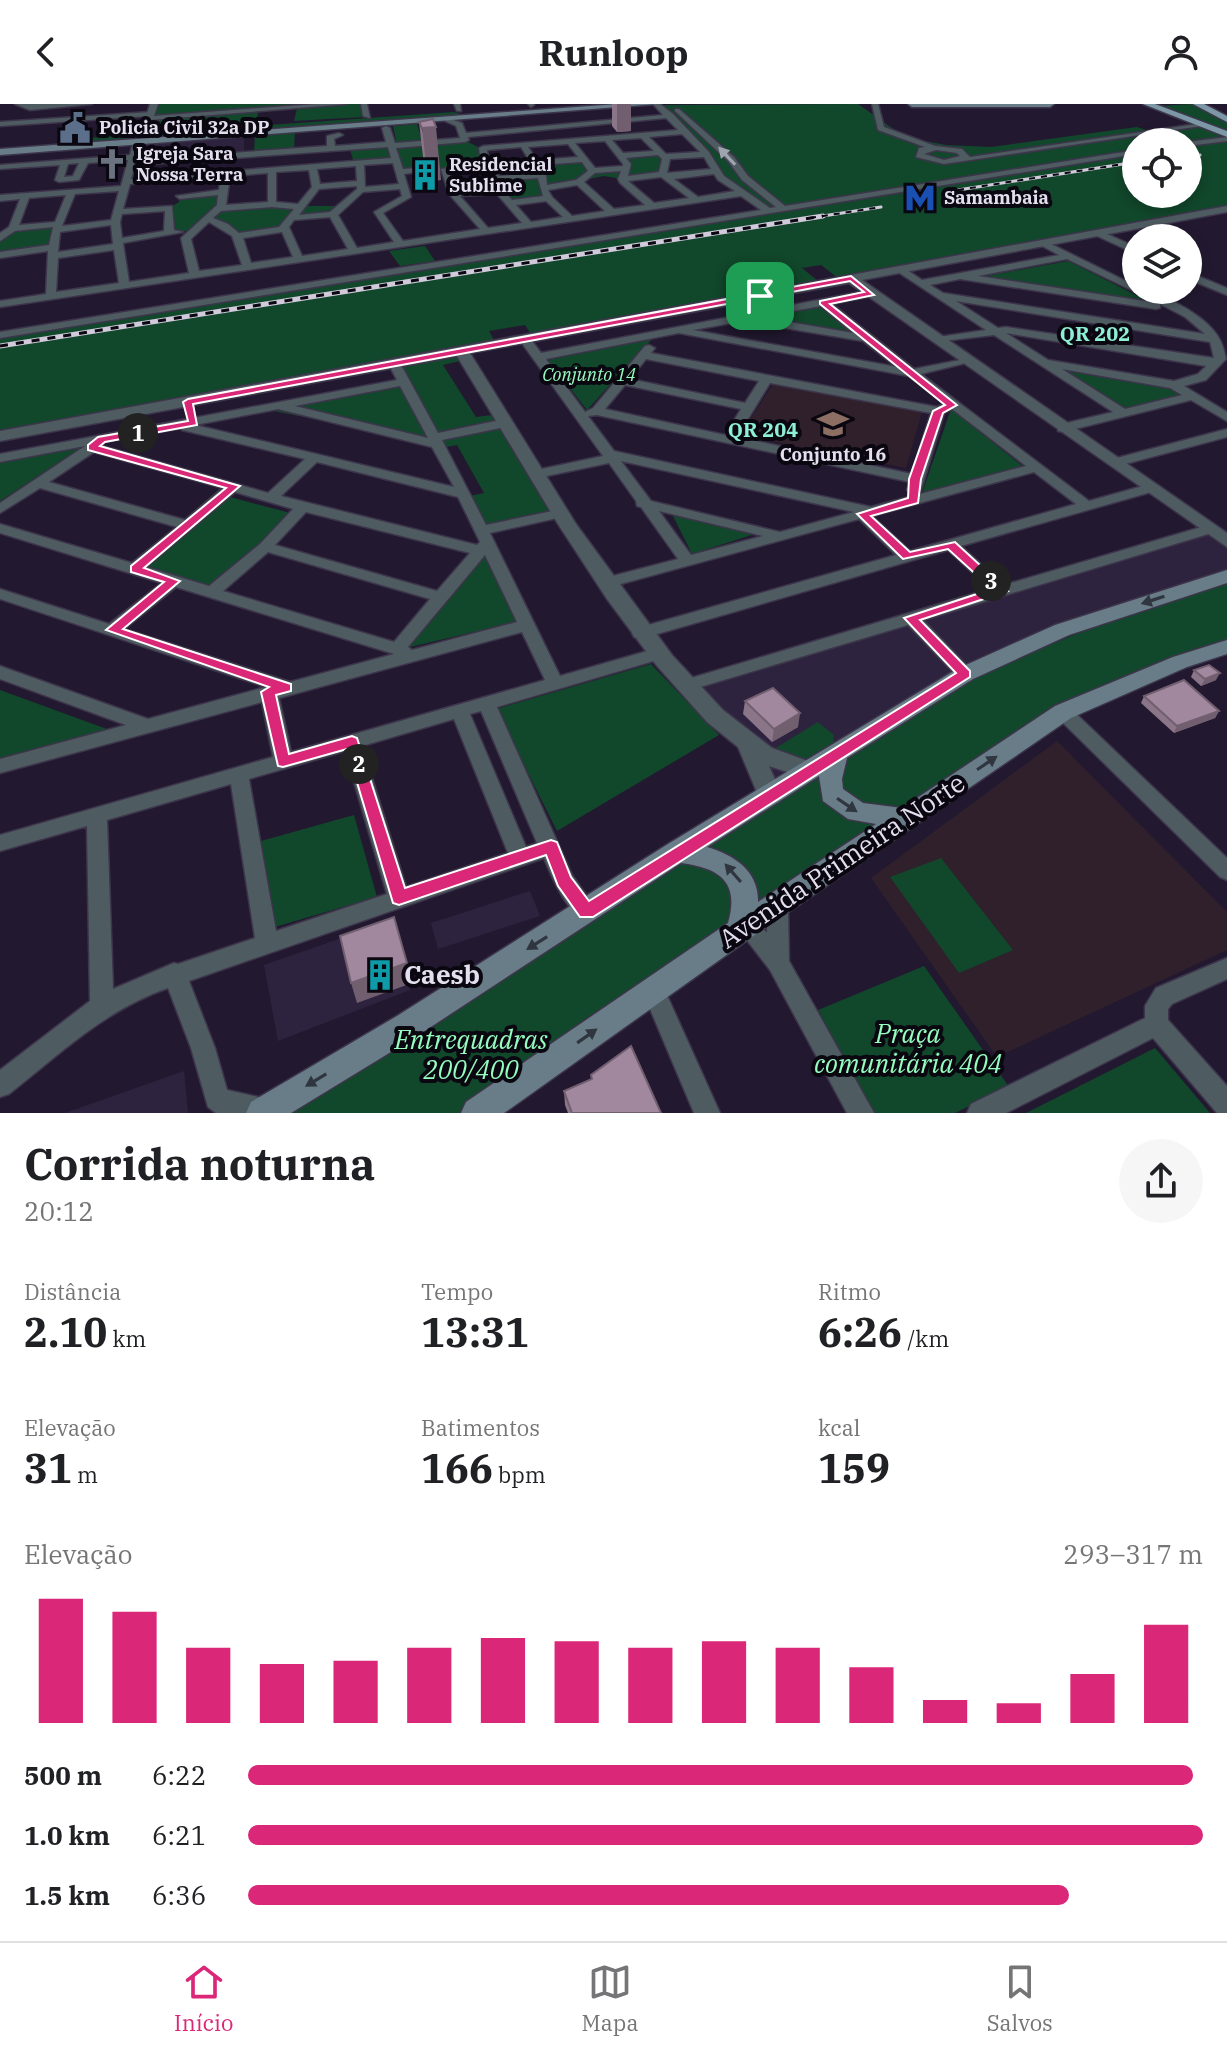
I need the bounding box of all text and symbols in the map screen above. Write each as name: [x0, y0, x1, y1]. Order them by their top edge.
text: Runloop: [538, 29, 689, 76]
icon: back: [24, 30, 68, 74]
icon: person: [1159, 30, 1203, 74]
public building icon: Policia Civil 32a DP: [58, 111, 92, 145]
place label: Policia Civil 32a DP: [99, 116, 269, 139]
map controls: [1122, 128, 1202, 304]
button: locate: [1122, 128, 1202, 208]
place label: Igreja Sara Nossa Terra: [136, 142, 243, 186]
church icon: Igreja Sara Nossa Terra: [95, 147, 129, 181]
one-way arrow: [719, 147, 737, 166]
place label: Residencial Sublime: [449, 153, 553, 197]
building icon: Residencial Sublime: [408, 158, 442, 192]
metro station icon: Samambaia: [903, 181, 937, 215]
place label: Samambaia: [944, 186, 1049, 209]
button: layers: [1122, 224, 1202, 304]
pin: [726, 262, 794, 330]
icon: arrive: [738, 274, 782, 318]
district label: QR 202: [1060, 320, 1130, 347]
park label: Conjunto 14: [542, 363, 636, 386]
school or university icon: Conjunto 16: [816, 407, 850, 441]
pin: 1: [118, 413, 158, 453]
district label: QR 204: [728, 416, 798, 443]
text: 1: [131, 418, 145, 447]
place label: Conjunto 16: [780, 443, 886, 466]
pin: 3: [971, 561, 1011, 601]
text: 3: [984, 566, 998, 595]
one-way arrow: [1141, 595, 1165, 607]
pin: 2: [339, 744, 379, 784]
text: 2: [352, 749, 366, 778]
one-way arrow: [976, 756, 997, 771]
street label: Avenida Primeira Norte: [712, 765, 971, 955]
one-way arrow: [837, 797, 858, 812]
one-way arrow: [725, 864, 742, 884]
one-way arrow: [526, 936, 548, 950]
place label: Caesb: [404, 957, 480, 991]
building icon: Caesb: [363, 958, 397, 992]
park label: Praça comunitária 404: [814, 1016, 1002, 1080]
park label: Entrequadras 200/400: [393, 1022, 548, 1086]
one-way arrow: [576, 1028, 598, 1044]
one-way arrow: [305, 1073, 327, 1087]
text: Corrida noturna: [24, 1135, 375, 1192]
button: share: [1119, 1139, 1203, 1223]
text: 20:12: [24, 1194, 94, 1228]
text: Distância: [24, 1277, 121, 1306]
text: Tempo: [421, 1277, 493, 1306]
text: Ritmo: [818, 1277, 881, 1306]
text: 2.10: [24, 1306, 107, 1358]
text: 13:31: [421, 1306, 529, 1358]
text: 6:26: [818, 1306, 902, 1358]
text: km: [107, 1324, 146, 1353]
text: /km: [902, 1324, 949, 1353]
text: Elevação: [24, 1413, 116, 1442]
text: Batimentos: [421, 1413, 540, 1442]
text: kcal: [818, 1413, 860, 1442]
text: 31: [24, 1442, 72, 1494]
text: 166: [421, 1442, 493, 1494]
text: 159: [818, 1442, 890, 1494]
text: m: [72, 1460, 98, 1489]
text: bpm: [493, 1460, 546, 1489]
text: Elevação: [24, 1537, 132, 1571]
text: 293–317 m: [1063, 1537, 1203, 1571]
text: 500 m: [24, 1758, 102, 1792]
text: 6:22: [152, 1758, 206, 1792]
text: 1.0 km: [24, 1818, 110, 1852]
text: 6:21: [152, 1818, 206, 1852]
text: 1.5 km: [24, 1878, 110, 1912]
text: 6:36: [152, 1878, 206, 1912]
tab: Início: [174, 1960, 233, 2037]
tab: Mapa: [582, 1960, 638, 2037]
tab: Salvos: [987, 1960, 1053, 2037]

